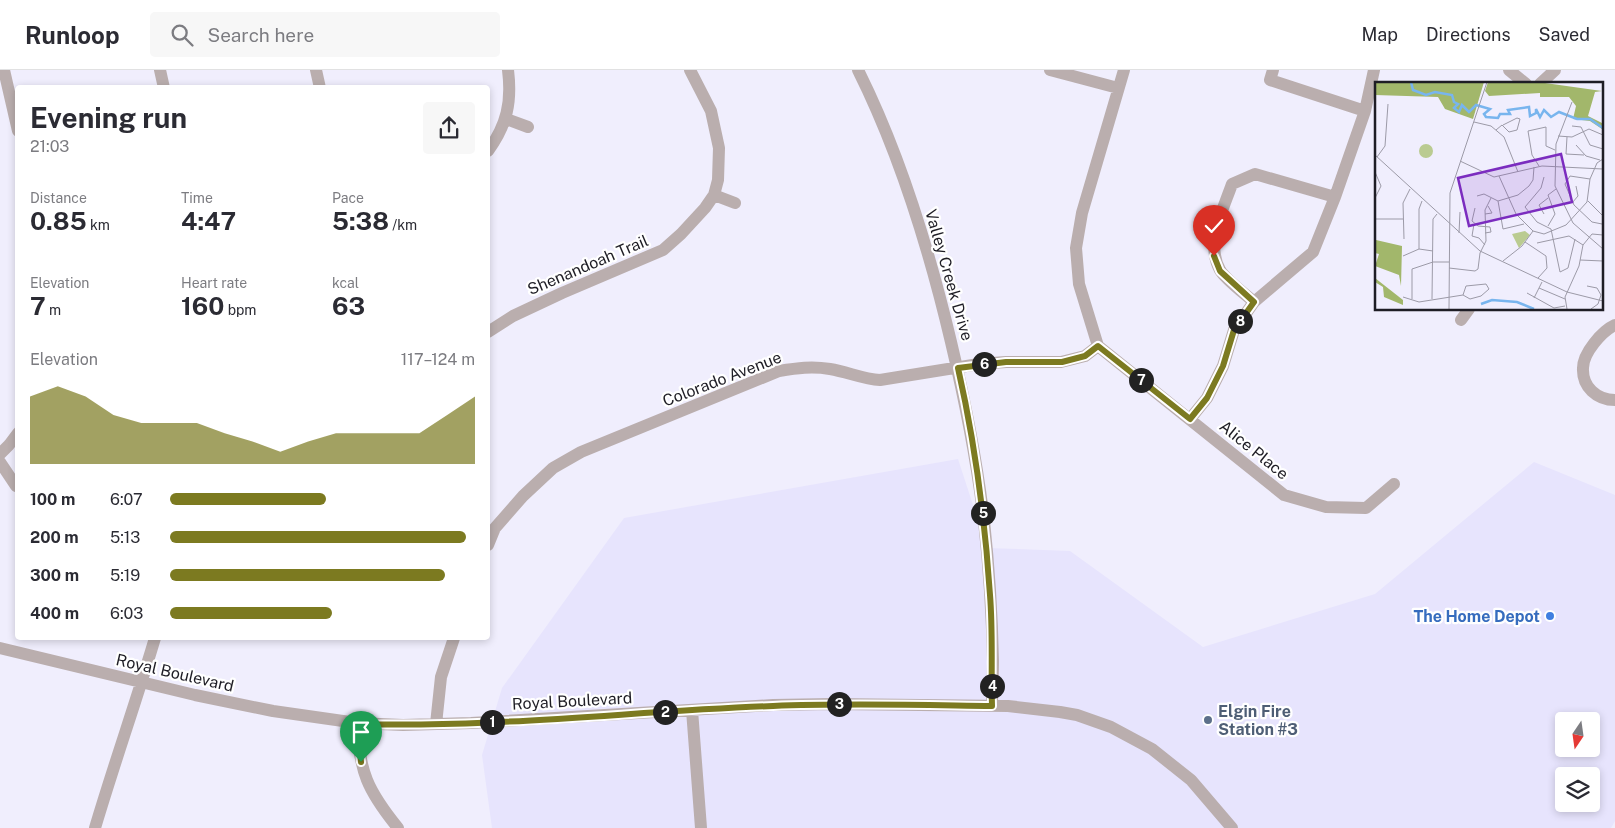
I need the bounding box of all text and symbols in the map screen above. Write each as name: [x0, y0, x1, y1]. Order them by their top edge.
search box: [150, 12, 500, 57]
text: Runloop: [25, 21, 120, 49]
icon: search: [168, 21, 196, 49]
text: Search here: [208, 24, 314, 46]
text: Map: [1361, 24, 1398, 45]
text: Directions: [1426, 24, 1511, 45]
text: Saved: [1539, 24, 1590, 45]
inset map: [1375, 82, 1602, 310]
text: Evening run: [30, 101, 187, 134]
button: share: [423, 102, 475, 154]
text: 21:03: [30, 137, 69, 156]
text: Distance: [30, 190, 87, 206]
text: Time: [181, 190, 213, 206]
text: Pace: [332, 190, 364, 206]
pin: [1193, 205, 1235, 256]
text: 0.85: [30, 206, 87, 236]
text: 4:47: [181, 206, 236, 236]
text: 5:38: [332, 206, 389, 236]
street label: Valley Creek Drive: [921, 207, 977, 343]
icon: check: [1200, 212, 1228, 240]
text: km: [87, 217, 110, 233]
text: /km: [389, 217, 417, 233]
street label: Shenandoah Trail: [525, 231, 651, 299]
text: Elevation: [30, 275, 89, 291]
text: Heart rate: [181, 275, 247, 291]
text: kcal: [332, 275, 359, 291]
text: 7: [30, 291, 46, 321]
text: 160: [181, 291, 224, 321]
text: 63: [332, 291, 365, 321]
text: m: [46, 302, 61, 318]
text: bpm: [224, 302, 256, 318]
pin: 8: [1228, 308, 1252, 334]
text: 8: [1236, 313, 1245, 329]
street label: Colorado Avenue: [660, 348, 784, 410]
text: Elevation: [30, 350, 98, 369]
text: 117–124 m: [401, 350, 475, 369]
pin: 6: [972, 352, 996, 376]
text: 6: [980, 356, 989, 372]
pin: 7: [1128, 368, 1154, 392]
text: 7: [1137, 372, 1146, 388]
street label: Alice Place: [1216, 416, 1292, 484]
text: 100 m: [30, 490, 75, 509]
text: 6:07: [110, 490, 143, 509]
pin: 5: [970, 500, 996, 526]
text: 5: [979, 505, 988, 521]
text: 200 m: [30, 528, 79, 547]
text: 5:13: [110, 528, 140, 547]
text: 300 m: [30, 566, 79, 585]
text: 5:19: [110, 566, 140, 585]
text: 400 m: [30, 604, 79, 623]
text: 6:03: [110, 604, 143, 623]
place label: The Home Depot: [1413, 607, 1540, 626]
marker: The Home Depot: [1544, 610, 1556, 622]
street label: Royal Boulevard: [114, 650, 236, 696]
pin: 4: [980, 674, 1004, 698]
text: 4: [988, 678, 997, 694]
street label: Royal Boulevard: [511, 688, 633, 714]
pin: 3: [826, 692, 852, 716]
text: 3: [835, 696, 844, 712]
pin: 2: [652, 700, 678, 724]
place label: Elgin Fire Station #3: [1218, 702, 1298, 739]
text: 2: [661, 704, 670, 720]
pin: 1: [480, 710, 504, 734]
pin: [340, 711, 382, 762]
north arrow: [1555, 712, 1600, 758]
map controls: [1555, 712, 1600, 812]
text: 1: [490, 714, 496, 730]
marker: Elgin Fire Station #3: [1202, 714, 1214, 726]
icon: arrive: [347, 718, 375, 746]
button: layers: [1555, 767, 1600, 812]

